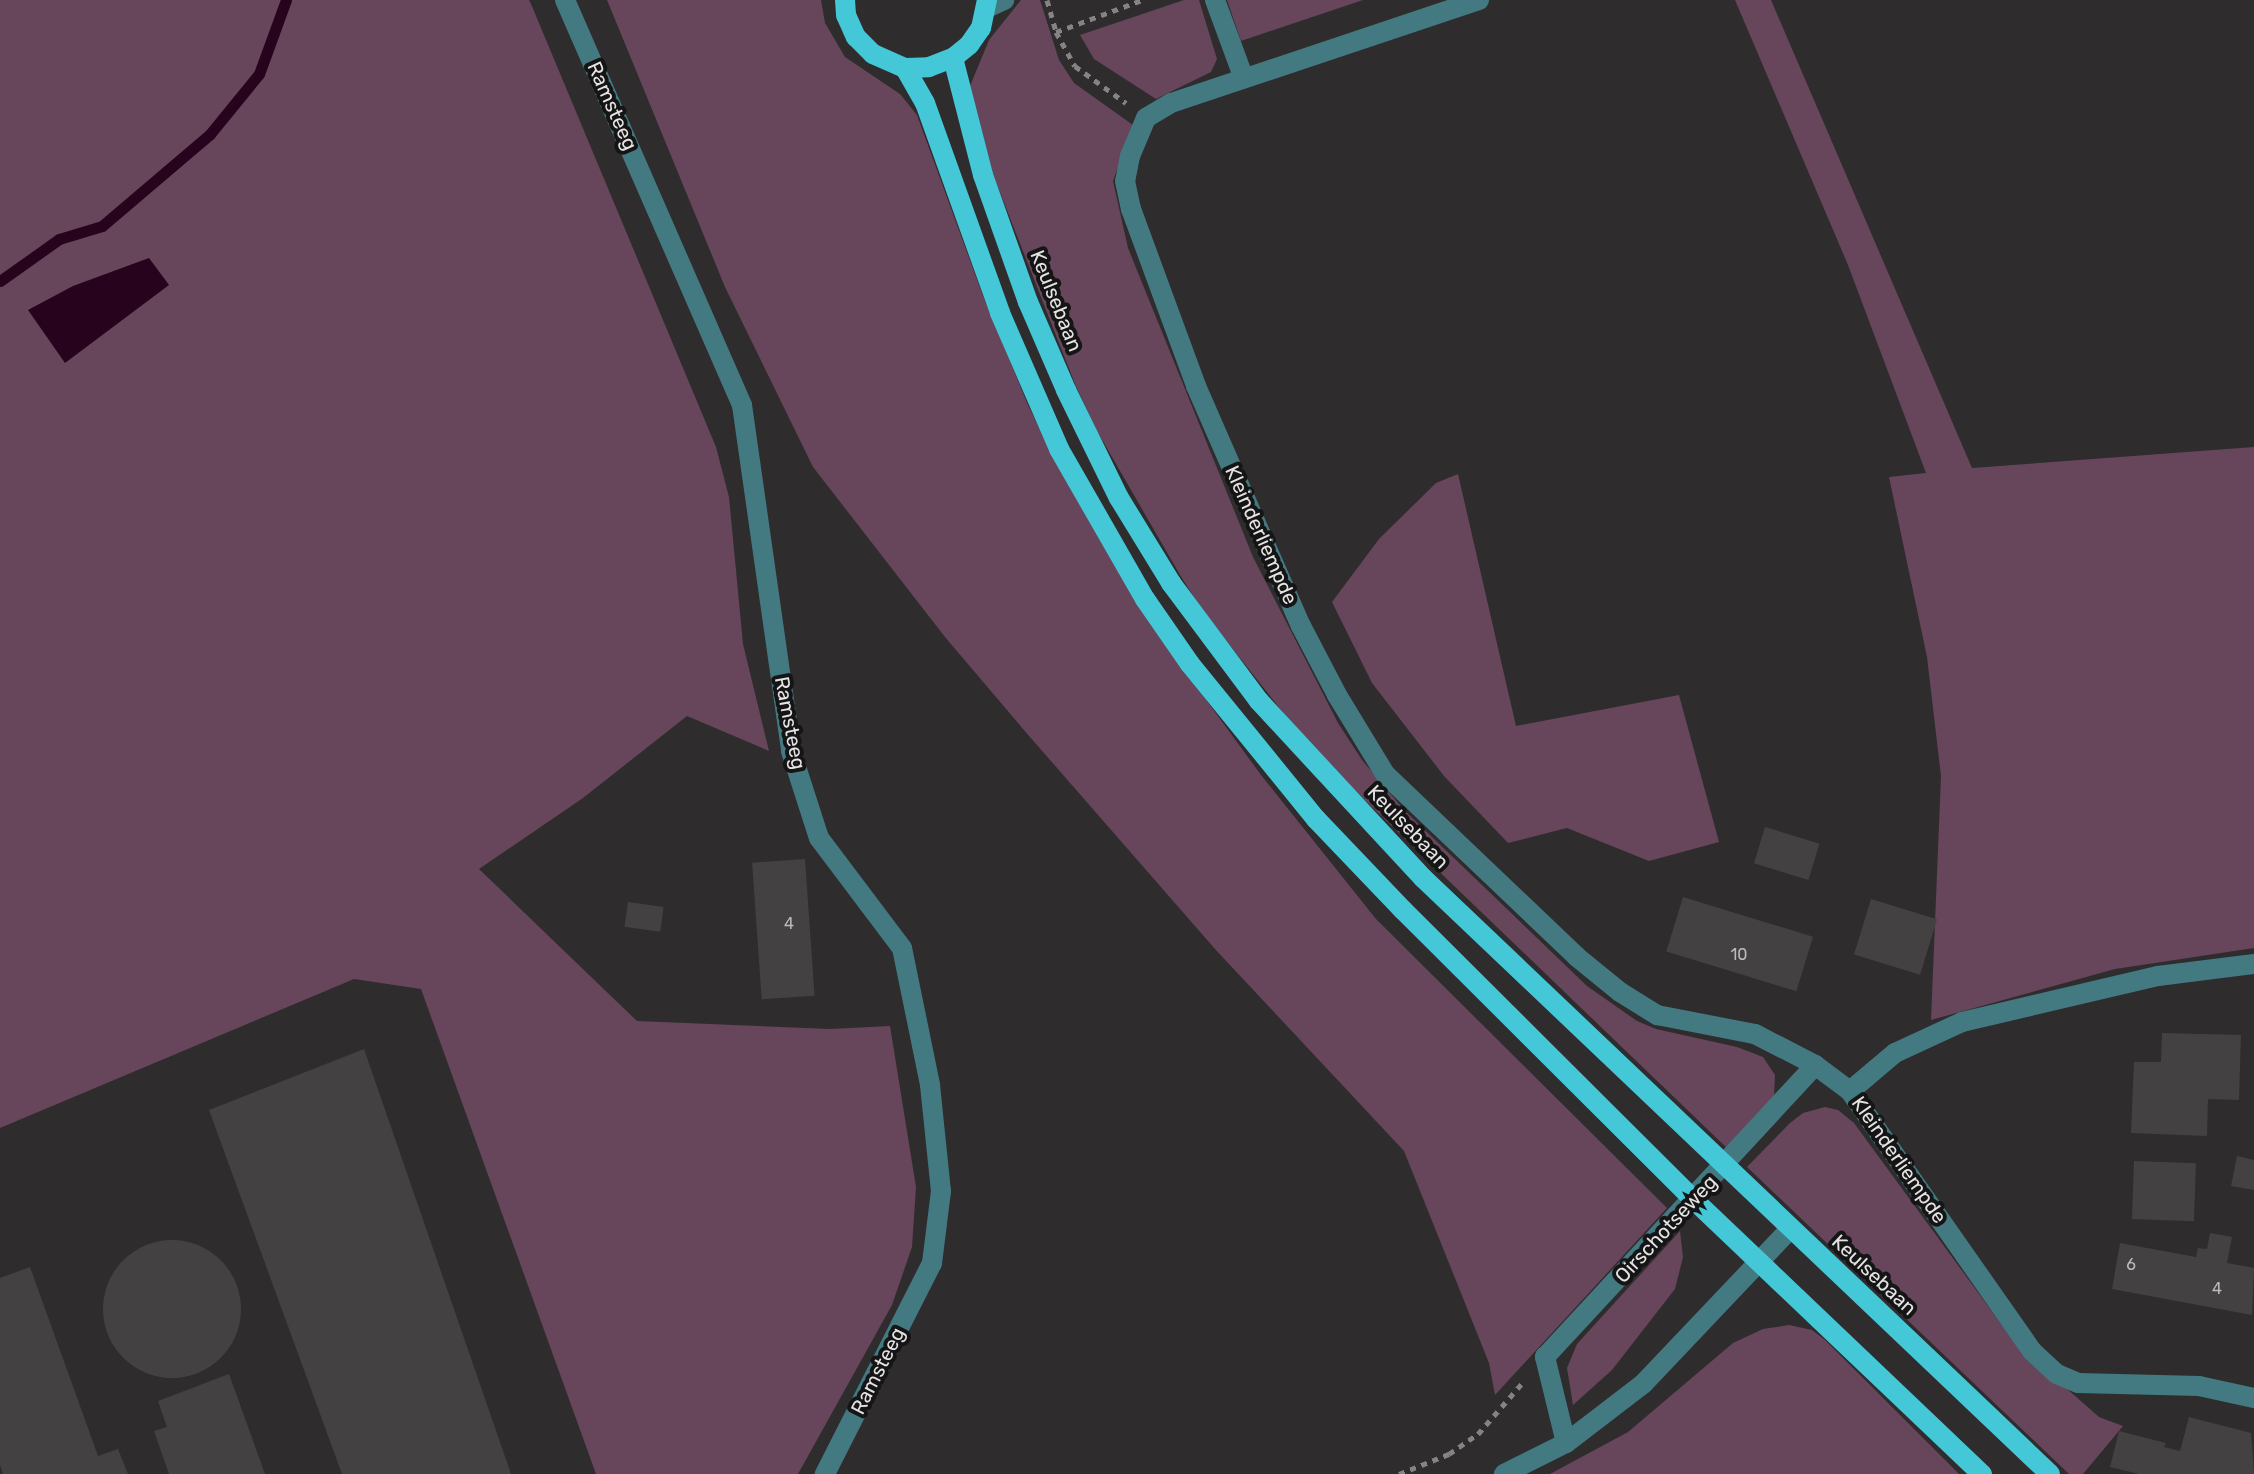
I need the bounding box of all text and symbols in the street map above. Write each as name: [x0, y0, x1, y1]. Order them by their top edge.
street label: Ramsteeg: [582, 58, 642, 154]
street label: Keulsebaan: [1025, 247, 1087, 355]
street label: Kleinderliempde: [1220, 462, 1302, 608]
street label: Ramsteeg: [769, 674, 811, 772]
street label: Keulsebaan: [1362, 780, 1454, 874]
house number: 4: [784, 914, 794, 934]
house number: 10: [1730, 945, 1748, 965]
street label: Kleinderliempde: [1846, 1092, 1952, 1228]
street label: Oirschotseweg: [1610, 1170, 1722, 1288]
street label: Keulsebaan: [1827, 1230, 1921, 1320]
house number: 6: [2126, 1255, 2136, 1275]
house number: 4: [2212, 1279, 2222, 1299]
street label: Ramsteeg: [846, 1324, 910, 1418]

